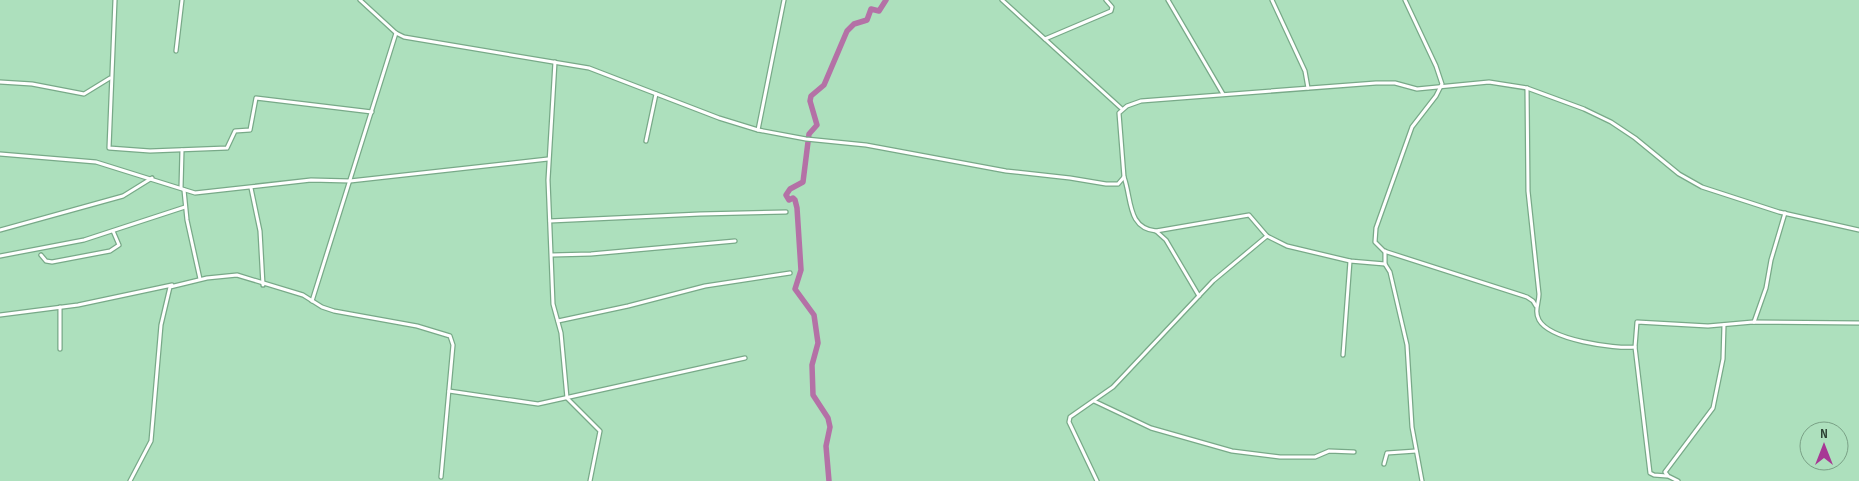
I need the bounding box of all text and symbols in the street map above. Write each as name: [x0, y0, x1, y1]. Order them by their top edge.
north arrow: [1799, 421, 1849, 471]
text: N: [1820, 425, 1828, 442]

